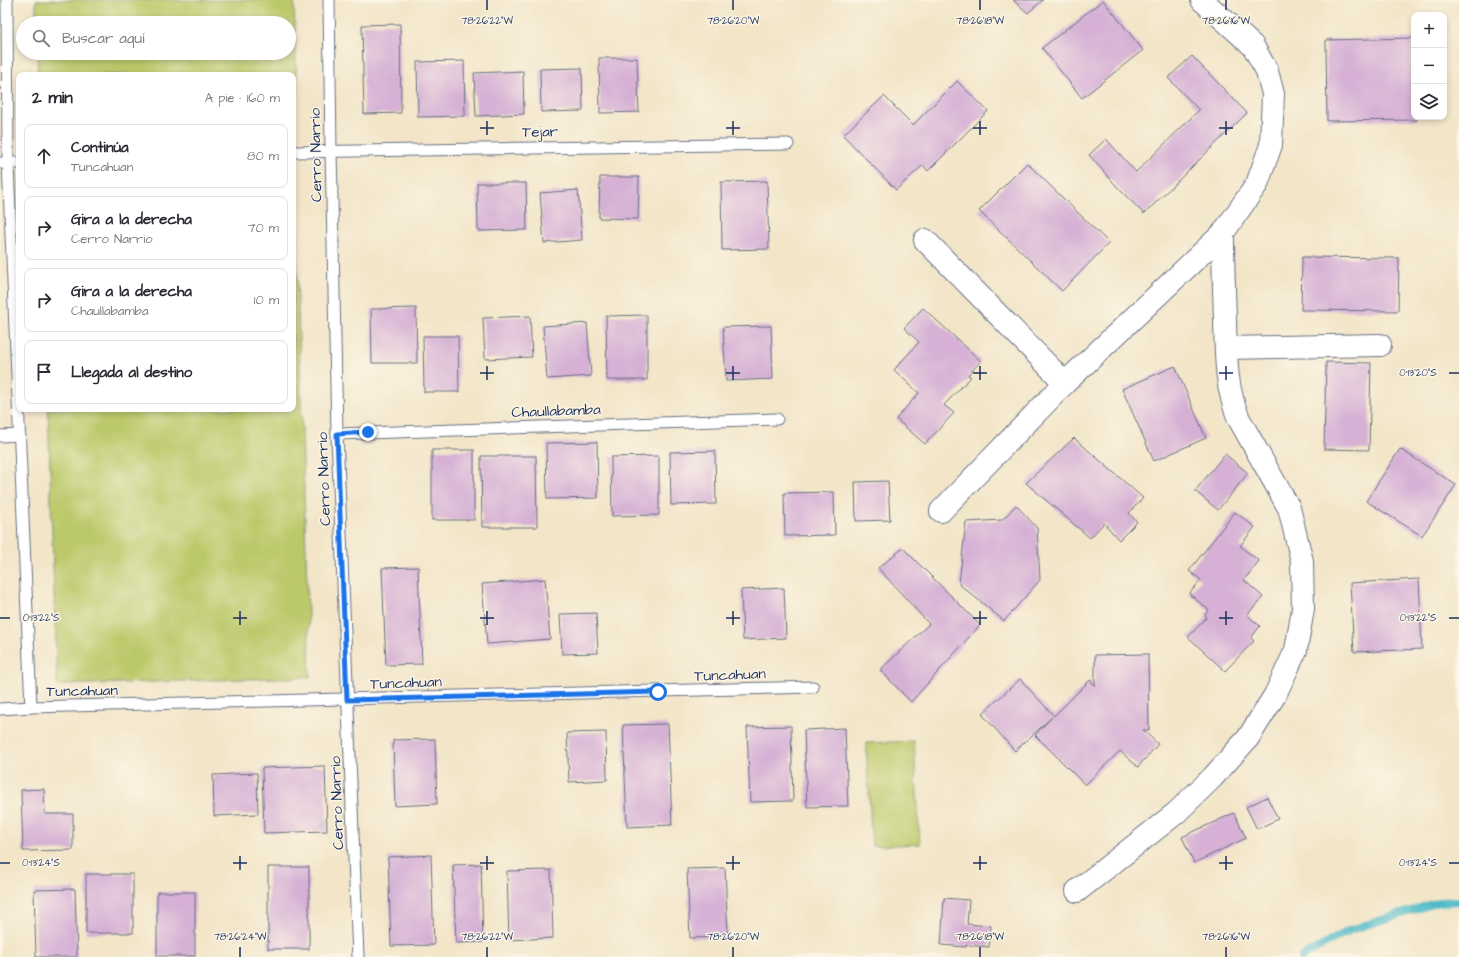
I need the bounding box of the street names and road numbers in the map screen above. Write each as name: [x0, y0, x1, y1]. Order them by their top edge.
street label: Cerro Narrio: [305, 107, 327, 202]
street label: Tejar: [522, 121, 558, 143]
street label: Chaullabamba: [511, 399, 601, 423]
street label: Cerro Narrio: [312, 431, 336, 526]
street label: Tuncahuan: [694, 663, 767, 687]
street label: Tuncahuan: [370, 671, 443, 695]
street label: Tuncahuan: [46, 680, 119, 702]
street label: Cerro Narrio: [325, 755, 349, 850]

